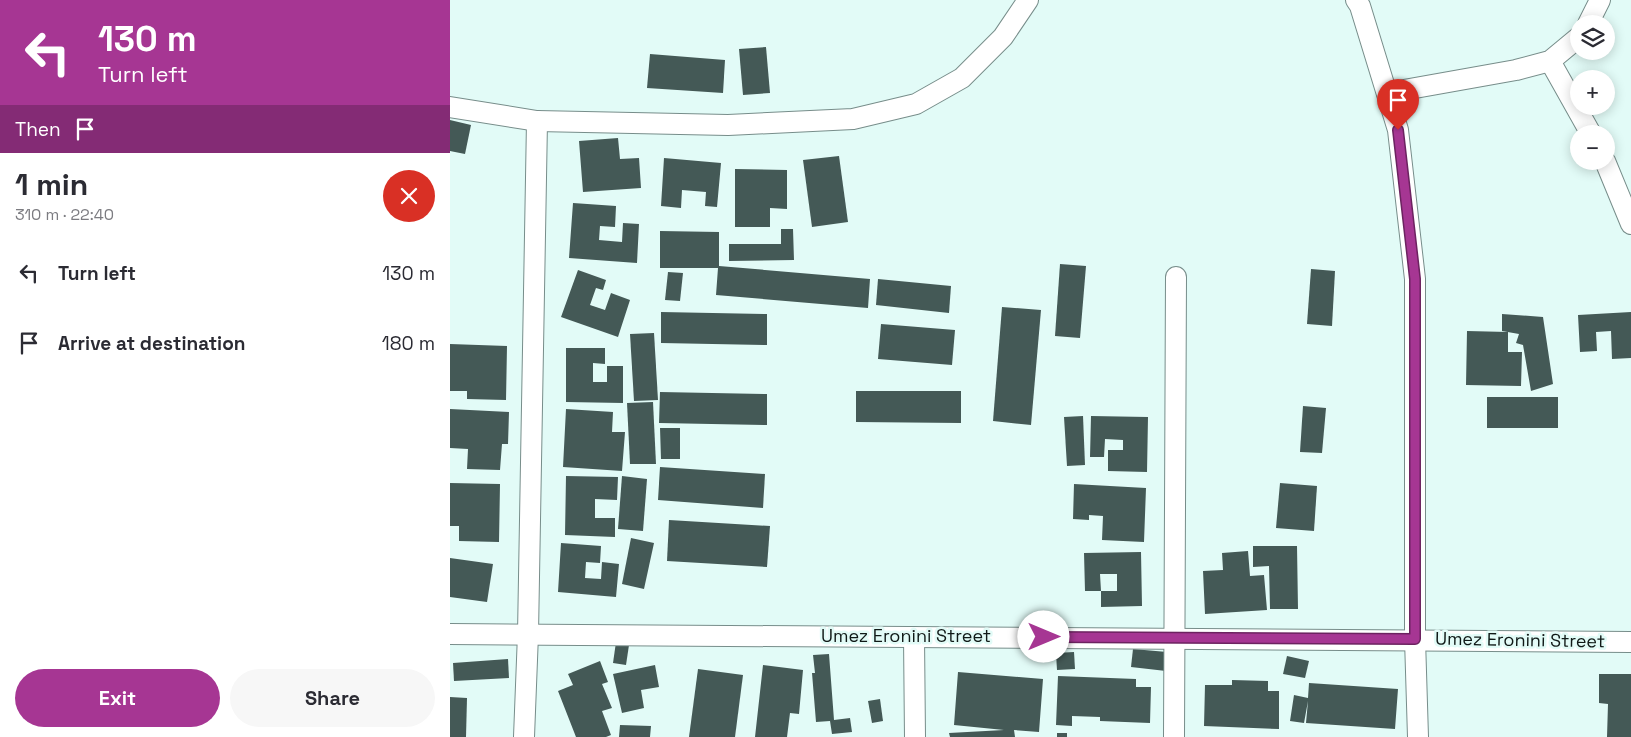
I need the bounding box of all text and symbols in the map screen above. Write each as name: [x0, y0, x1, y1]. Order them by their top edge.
map controls: [1570, 15, 1615, 170]
button: layers: [1570, 15, 1615, 60]
text: 130 m: [98, 17, 197, 61]
icon: left: [15, 20, 80, 85]
text: Turn left: [98, 60, 188, 88]
button: +: [1570, 70, 1615, 115]
pin: [1377, 79, 1419, 130]
icon: arrive: [1384, 86, 1412, 114]
icon: arrive: [71, 115, 99, 143]
text: Then: [15, 117, 61, 142]
button: −: [1570, 125, 1615, 170]
text: 1 min: [15, 165, 88, 204]
button: close: [383, 170, 435, 222]
text: 310 m · 22:40: [15, 204, 114, 225]
icon: left: [15, 259, 43, 287]
text: Turn left: [58, 261, 136, 286]
text: 130 m: [382, 261, 435, 286]
icon: arrive: [15, 329, 43, 357]
text: Arrive at destination: [58, 331, 246, 356]
text: 180 m: [382, 331, 435, 356]
position arrow: [1017, 610, 1069, 662]
street label: Umez Eronini Street: [821, 624, 991, 647]
street label: Umez Eronini Street: [1435, 627, 1605, 652]
button: Exit: [15, 669, 220, 727]
button: Share: [230, 669, 435, 727]

